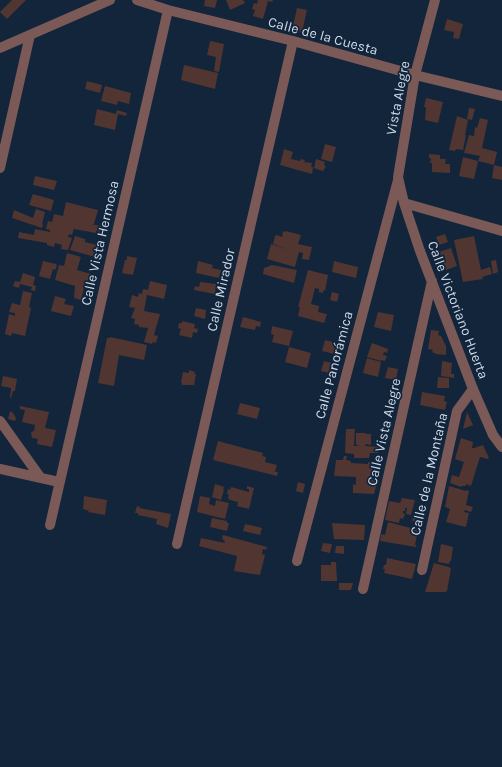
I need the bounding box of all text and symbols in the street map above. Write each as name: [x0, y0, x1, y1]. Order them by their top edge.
street label: Calle de la Cuesta: [266, 13, 380, 59]
street label: Vista Alegre: [382, 60, 414, 136]
street label: Calle Vista Hermosa: [77, 179, 123, 307]
street label: Calle Victoriano Huerta: [424, 239, 492, 381]
street label: Calle Mirador: [203, 246, 239, 333]
street label: Calle Panorámica: [311, 309, 357, 421]
street label: Calle Vista Alegre: [363, 377, 405, 487]
street label: Calle de la Montaña: [407, 411, 451, 537]

